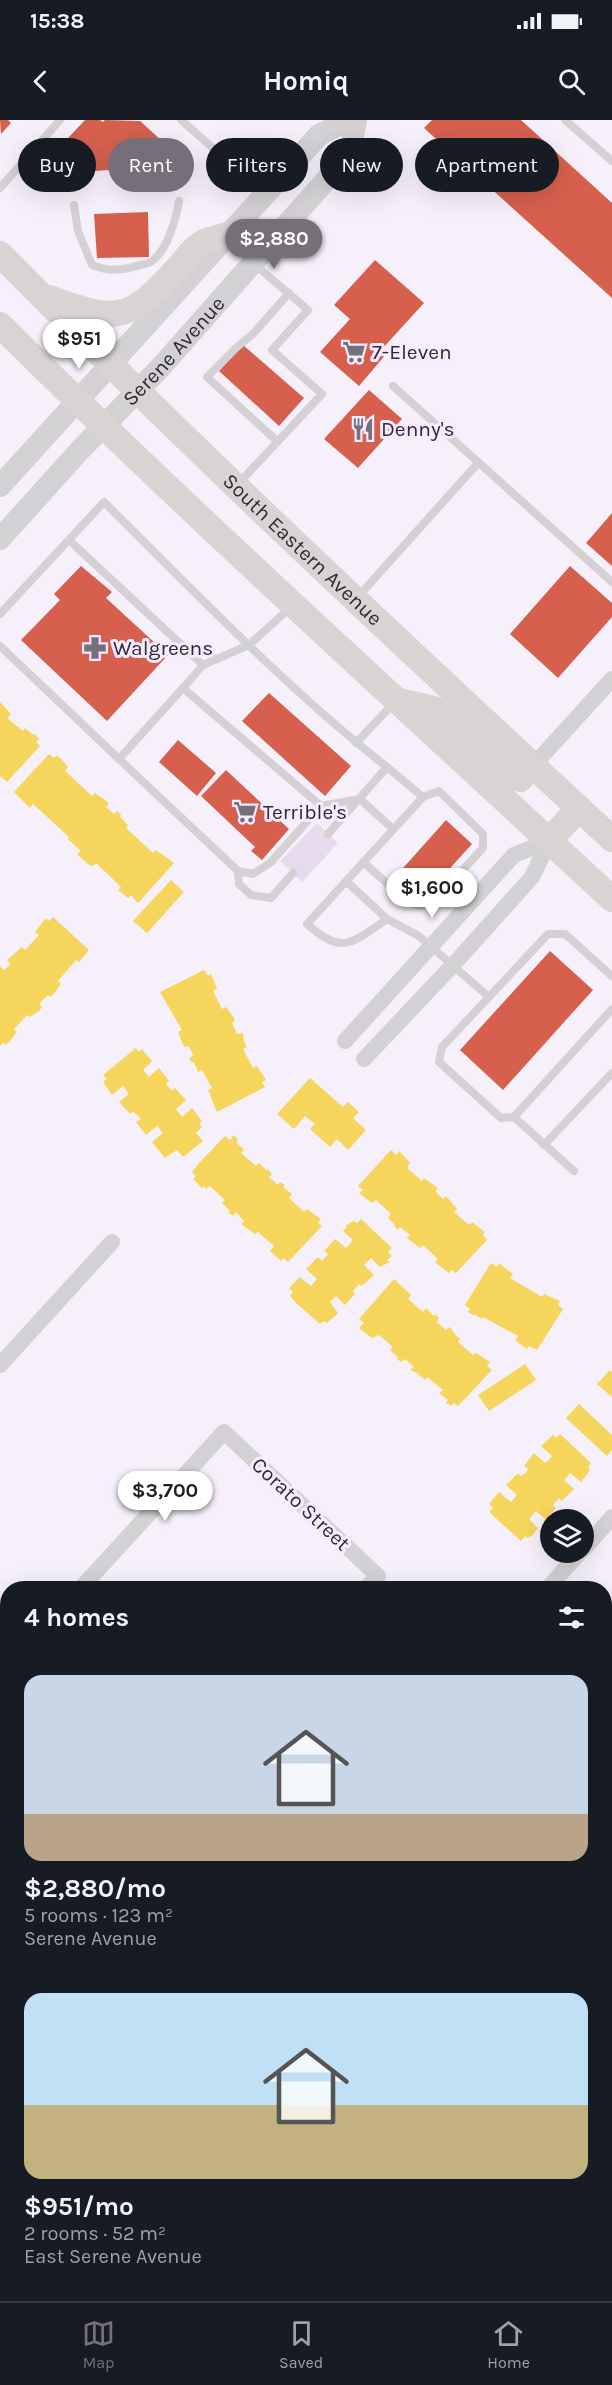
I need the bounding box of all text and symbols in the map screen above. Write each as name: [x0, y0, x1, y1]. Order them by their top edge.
text: 15:38: [30, 8, 84, 34]
icon: back: [24, 65, 57, 98]
text: Homiq: [263, 65, 349, 97]
icon: search: [555, 65, 588, 98]
chip: Buy: [18, 138, 96, 192]
chip: Rent: [108, 138, 194, 192]
chip: Filters: [206, 138, 308, 192]
chip: New: [320, 138, 403, 192]
chip: Apartment: [415, 138, 559, 192]
pin: $2,880: [225, 219, 323, 270]
text: $2,880: [239, 227, 309, 250]
street label: Serene Avenue: [118, 291, 230, 411]
pin: $951: [43, 319, 115, 370]
text: $951: [57, 327, 101, 350]
supermarket icon: 7-Eleven: [341, 339, 367, 365]
place label: 7-Eleven: [372, 340, 452, 364]
restaurant icon: Denny's: [350, 416, 376, 442]
place label: Denny's: [381, 417, 455, 441]
street label: South Eastern Avenue: [218, 469, 387, 631]
pharmacy icon: Walgreens: [82, 635, 108, 661]
place label: Walgreens: [113, 636, 213, 660]
supermarket icon: Terrible's: [232, 799, 258, 825]
place label: Terrible's: [263, 800, 347, 824]
pin: $1,600: [383, 868, 481, 919]
text: $1,600: [400, 876, 464, 899]
street label: Corato Street: [247, 1452, 355, 1556]
pin: $3,700: [116, 1471, 214, 1522]
text: $3,700: [132, 1479, 198, 1502]
map controls: [540, 1509, 594, 1563]
button: layers: [540, 1509, 594, 1563]
icon: filters: [555, 1601, 588, 1634]
text: 4 homes: [24, 1602, 129, 1633]
icon: home: [252, 1714, 360, 1822]
text: $2,880/mo: [24, 1873, 166, 1904]
text: 5 rooms · 123 m²: [24, 1904, 173, 1927]
text: Serene Avenue: [24, 1927, 157, 1950]
icon: home: [252, 2032, 360, 2140]
text: $951/mo: [24, 2191, 134, 2222]
text: 2 rooms · 52 m²: [24, 2222, 166, 2245]
text: East Serene Avenue: [24, 2245, 202, 2268]
tab: Map: [82, 2317, 115, 2372]
tab: Saved: [279, 2317, 323, 2372]
tab: Home: [487, 2317, 530, 2372]

